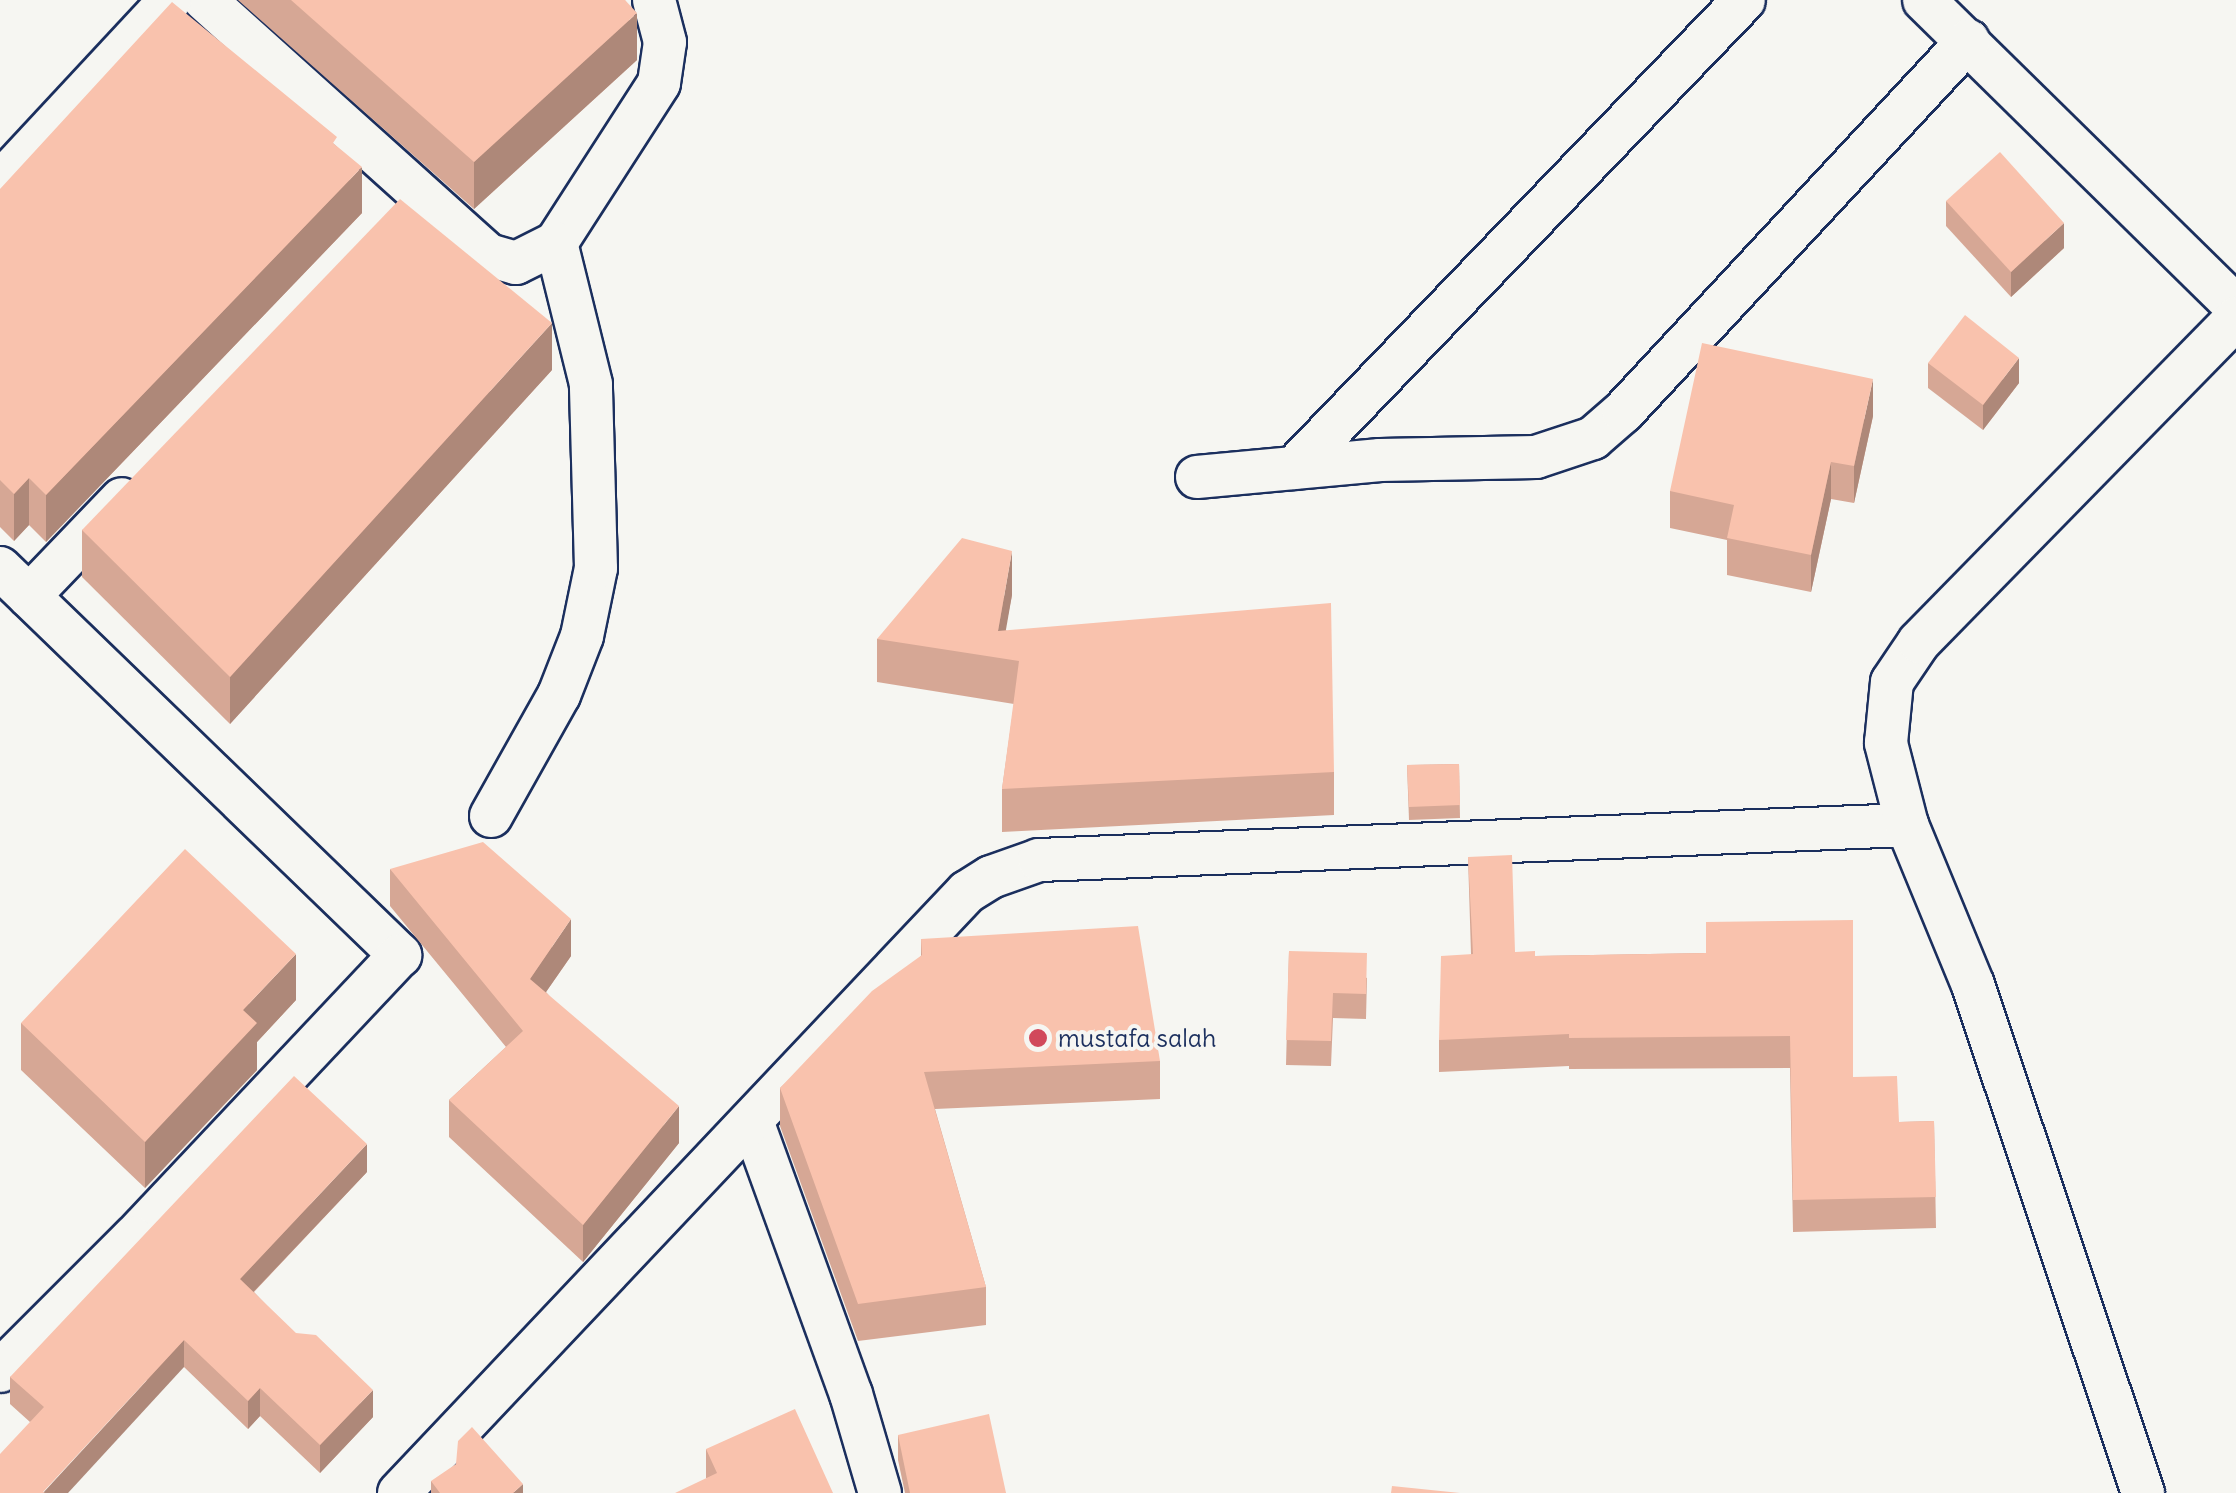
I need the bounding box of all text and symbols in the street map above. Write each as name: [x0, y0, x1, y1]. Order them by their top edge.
place label: mustafa salah: [1058, 1023, 1216, 1053]
marker: mustafa salah: [1027, 1027, 1049, 1049]

